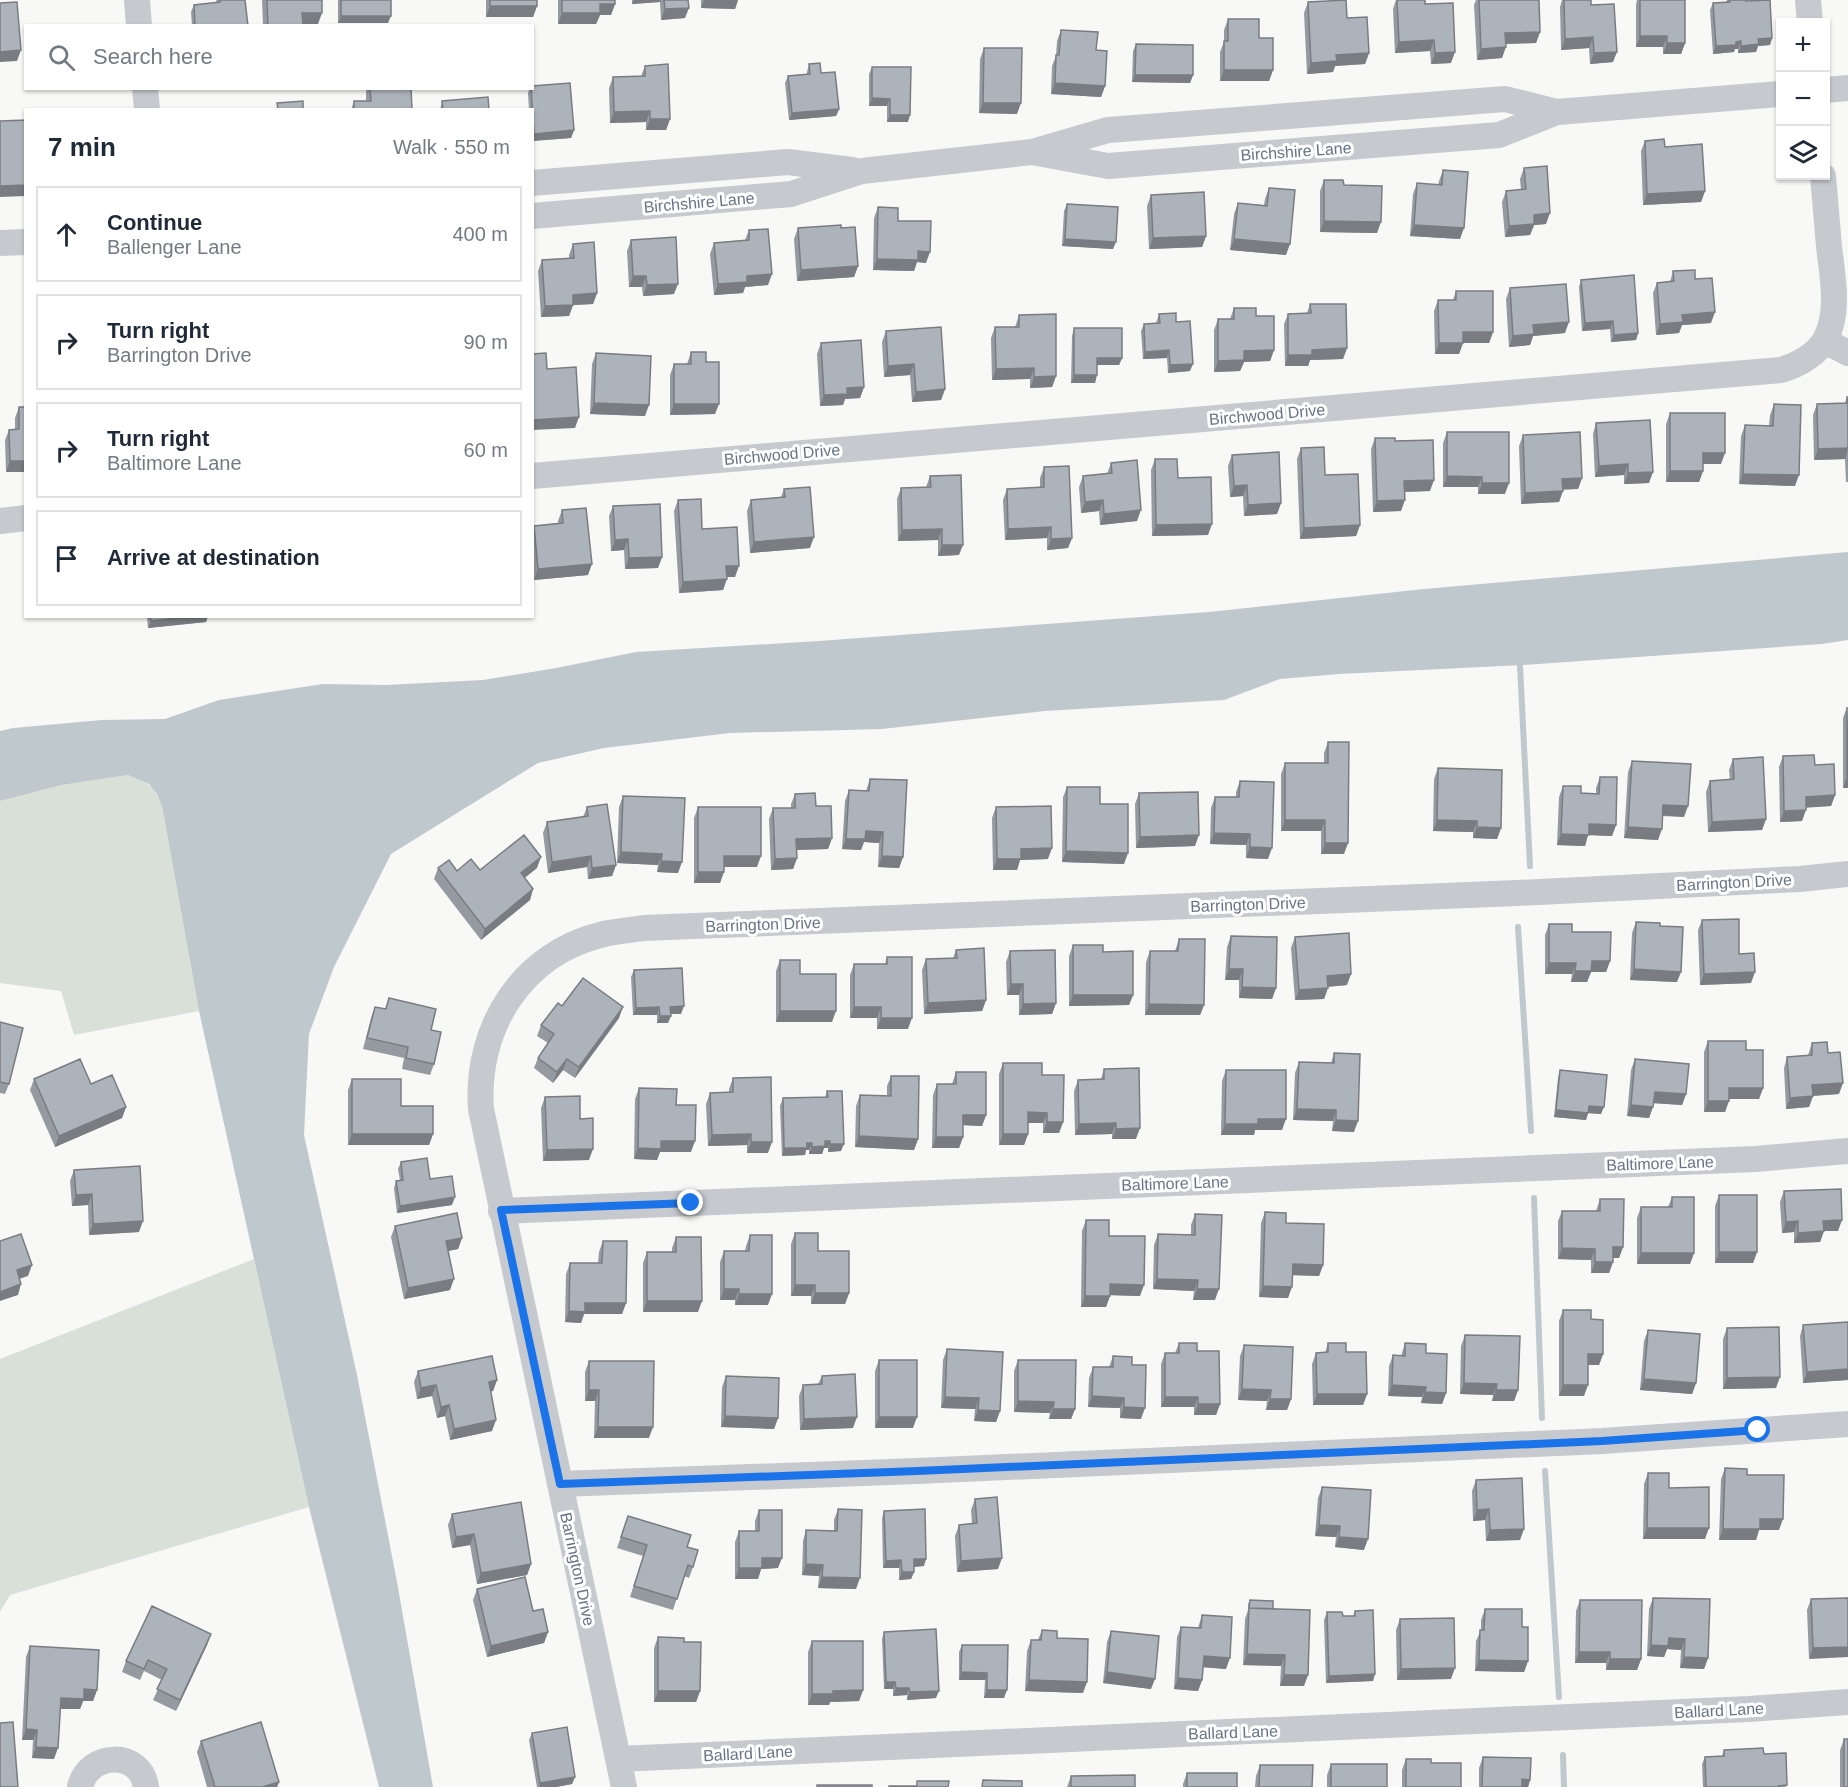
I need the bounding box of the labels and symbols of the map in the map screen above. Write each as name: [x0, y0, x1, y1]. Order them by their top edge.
street label: Birchshire Lane: [1240, 139, 1352, 164]
street label: Birchshire Lane: [643, 189, 755, 216]
street label: Birchwood Drive: [1208, 401, 1326, 428]
street label: Birchwood Drive: [723, 441, 841, 468]
street label: Barrington Drive: [1676, 871, 1792, 894]
street label: Barrington Drive: [1190, 894, 1306, 915]
street label: Barrington Drive: [705, 914, 821, 935]
street label: Baltimore Lane: [1606, 1153, 1714, 1174]
street label: Baltimore Lane: [1121, 1173, 1229, 1194]
route end: [677, 1189, 703, 1215]
route start: [1744, 1416, 1770, 1442]
street label: Barrington Drive: [557, 1511, 598, 1628]
street label: Ballard Lane: [1674, 1700, 1764, 1721]
street label: Ballard Lane: [1188, 1722, 1278, 1743]
street label: Ballard Lane: [703, 1743, 793, 1764]

